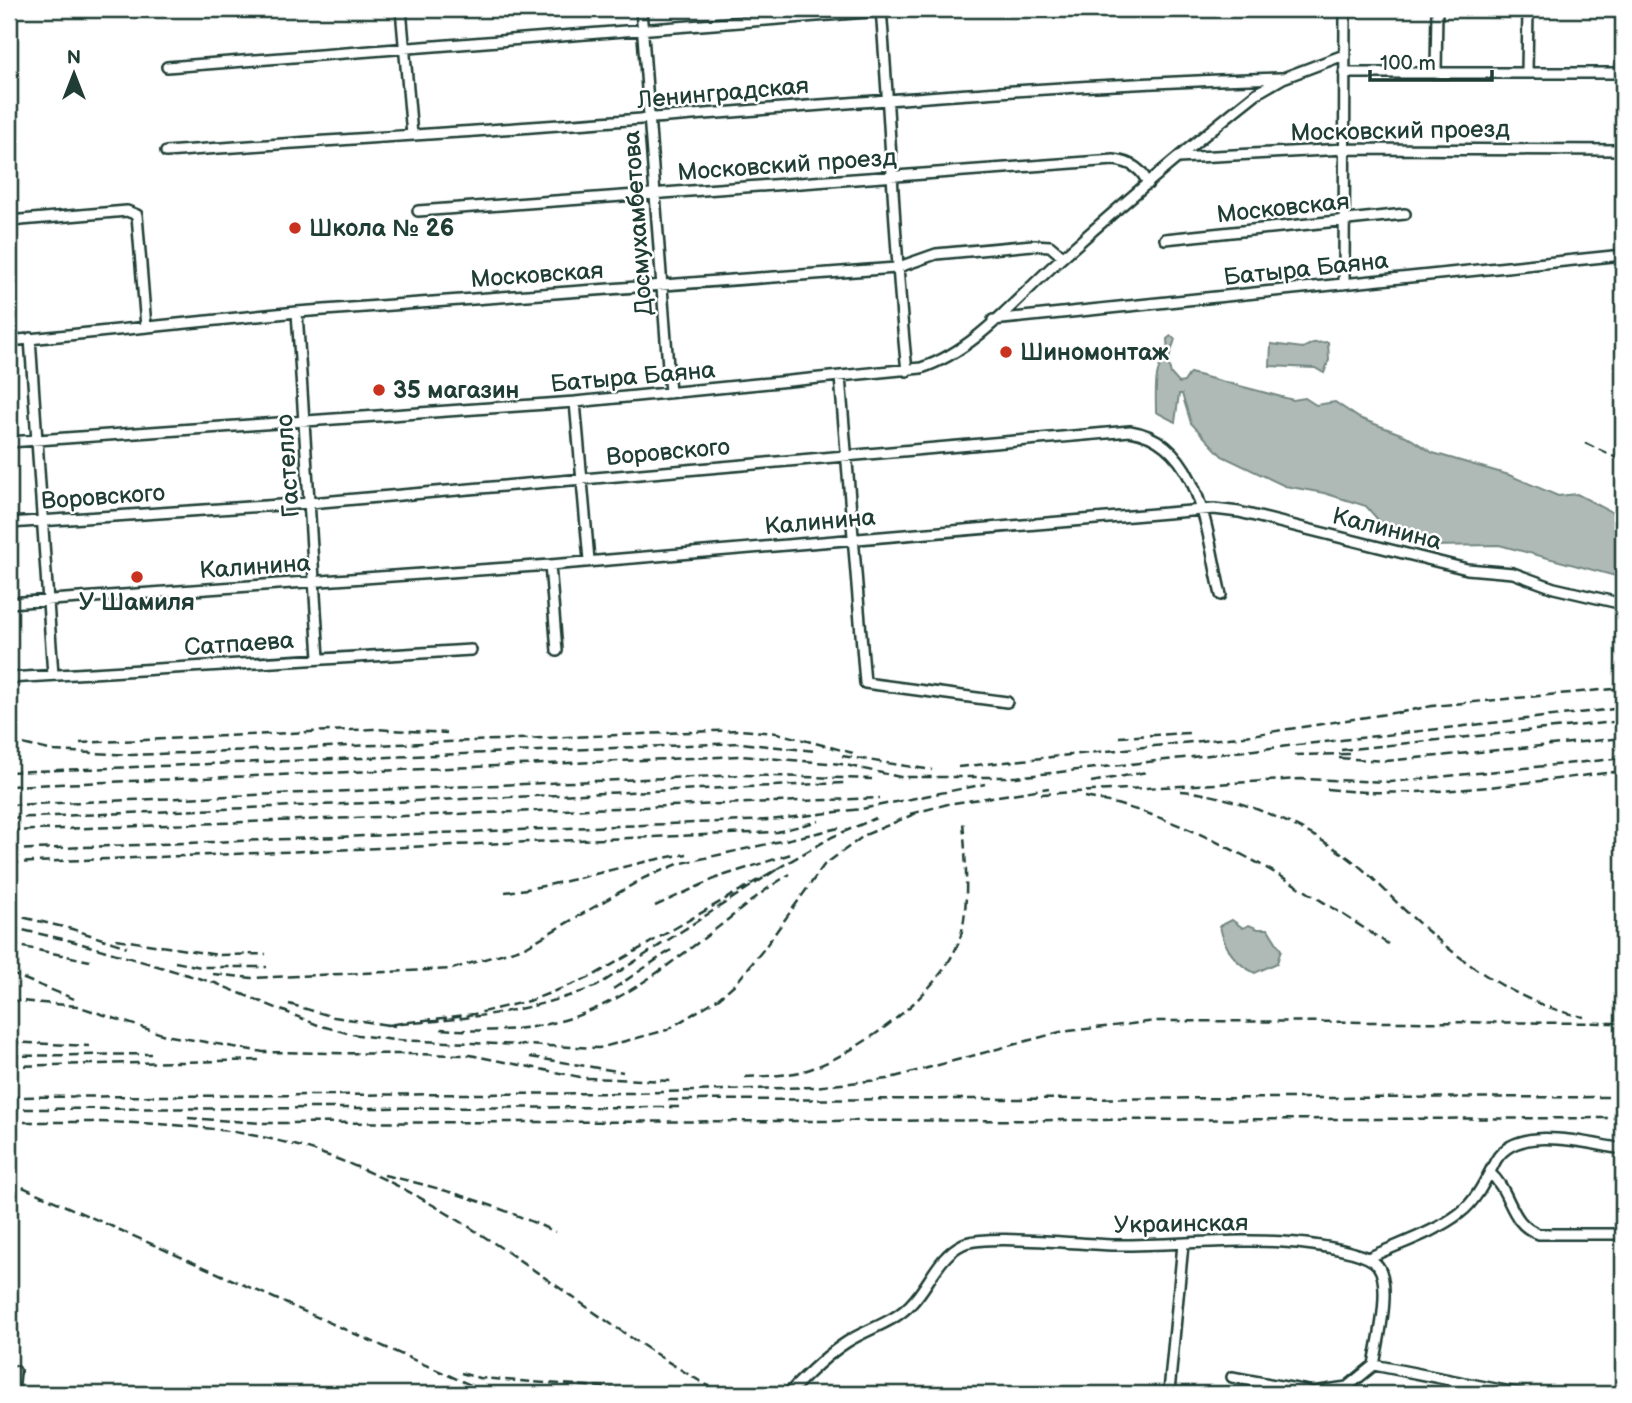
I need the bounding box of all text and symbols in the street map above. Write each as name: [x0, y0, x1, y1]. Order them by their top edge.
north arrow: [38, 38, 108, 108]
scale bar: [1370, 38, 1492, 82]
text: N: [67, 47, 81, 70]
text: 100 m: [1380, 51, 1436, 76]
street label: Ленинградская: [635, 71, 810, 115]
street label: Московский проезд: [1290, 115, 1510, 147]
street label: Досмухамбетова: [617, 130, 659, 316]
street label: Московский проезд: [677, 143, 898, 187]
street label: Московская: [1215, 187, 1351, 229]
place label: Школа № 26: [309, 214, 454, 243]
marker: Школа № 26: [287, 220, 303, 236]
street label: Батыра Баяна: [1222, 246, 1390, 292]
street label: Московская: [469, 256, 605, 294]
place label: Шиномонтаж: [1020, 338, 1169, 367]
marker: Шиномонтаж: [998, 344, 1014, 360]
street label: Батыра Баяна: [549, 355, 717, 399]
place label: 35 магазин: [393, 376, 519, 405]
marker: 35 магазин: [371, 382, 387, 398]
street label: Гастелло: [270, 413, 306, 519]
street label: Воровского: [605, 432, 731, 472]
street label: Воровского: [40, 478, 166, 516]
street label: Калинина: [1329, 501, 1445, 557]
street label: Калинина: [763, 503, 877, 541]
street label: Калинина: [198, 549, 312, 585]
marker: У Шамиля: [129, 569, 145, 585]
place label: У Шамиля: [79, 588, 195, 617]
street label: Сатпаева: [183, 626, 295, 662]
street label: Украинская: [1113, 1208, 1249, 1240]

